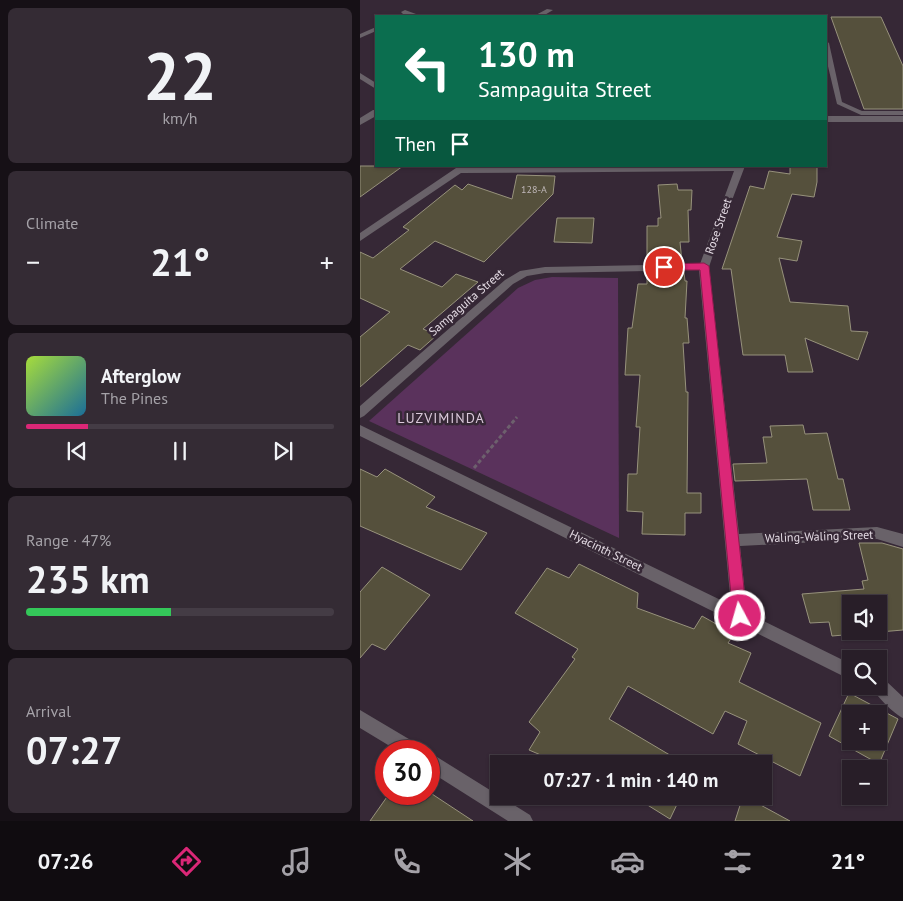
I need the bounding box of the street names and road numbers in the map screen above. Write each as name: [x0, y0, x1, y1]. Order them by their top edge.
street label: Rose Street: [701, 196, 735, 256]
street label: Sampaguita Street: [425, 265, 507, 339]
street label: Hyacinth Street: [567, 526, 645, 574]
street label: Waling-Waling Street: [765, 527, 873, 545]

